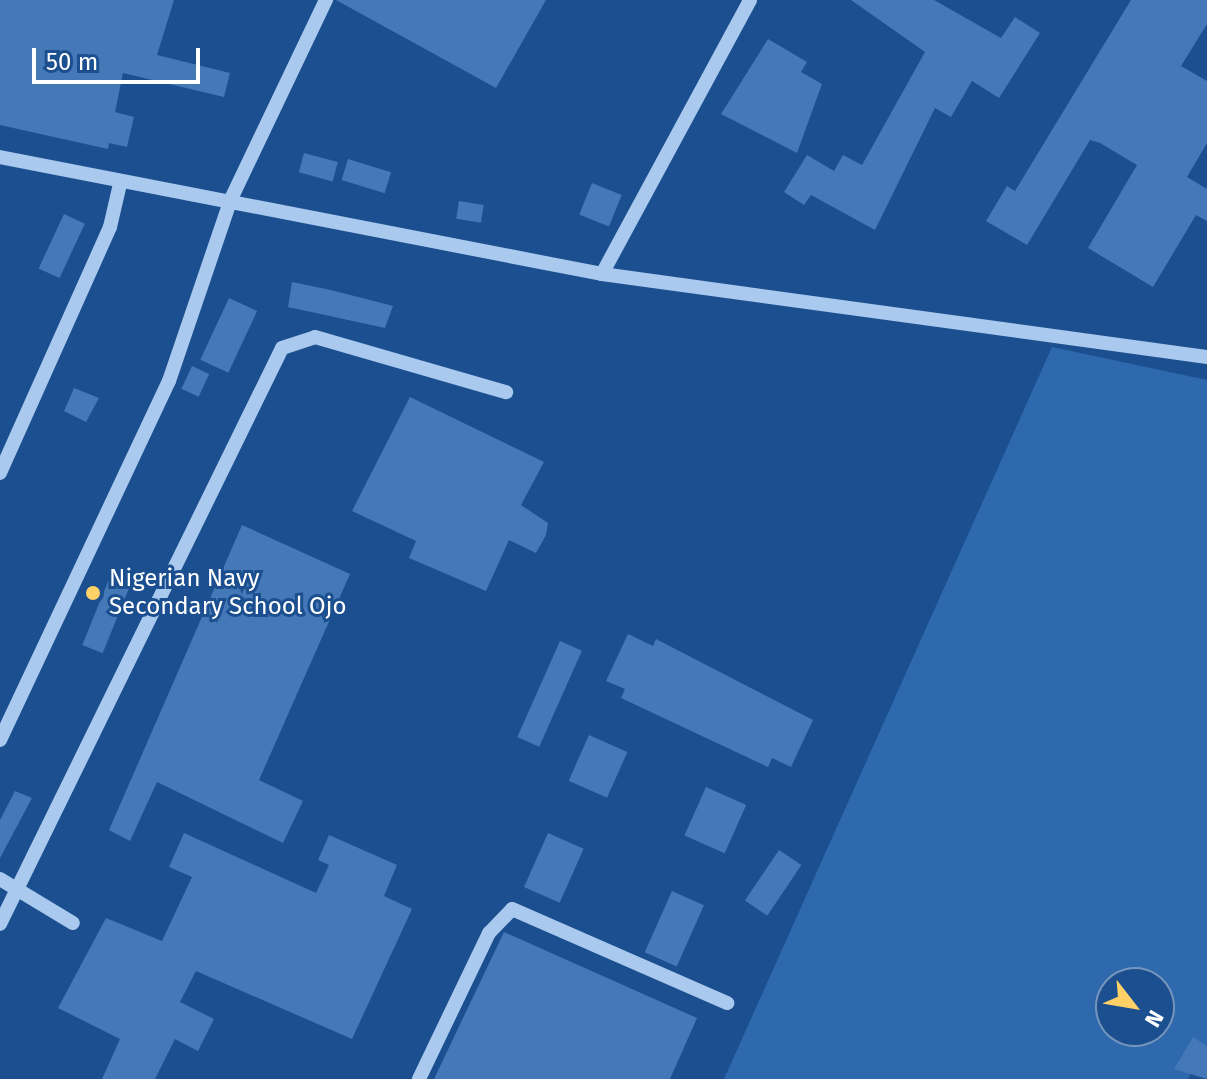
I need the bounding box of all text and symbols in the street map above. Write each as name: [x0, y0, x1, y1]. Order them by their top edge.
scale bar: [36, 32, 204, 82]
text: 50 m: [46, 48, 98, 76]
place label: Nigerian Navy Secondary School Ojo: [109, 565, 346, 621]
marker: Nigerian Navy Secondary School Ojo: [84, 584, 102, 602]
north arrow: [1095, 967, 1175, 1047]
text: N: [1139, 1005, 1170, 1032]

